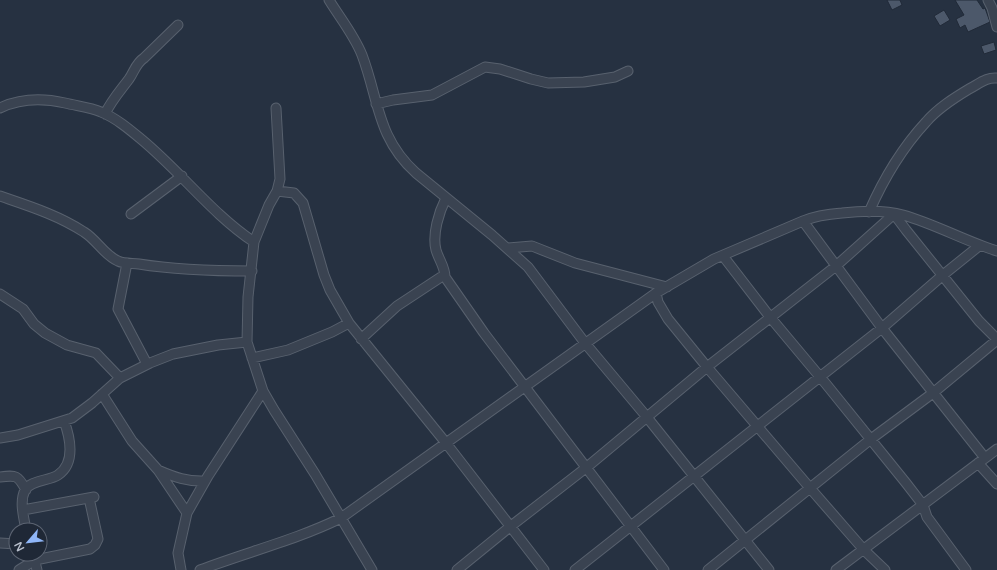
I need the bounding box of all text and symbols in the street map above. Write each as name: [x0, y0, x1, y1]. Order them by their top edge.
north arrow: [8, 522, 48, 562]
text: N: [12, 540, 27, 553]

